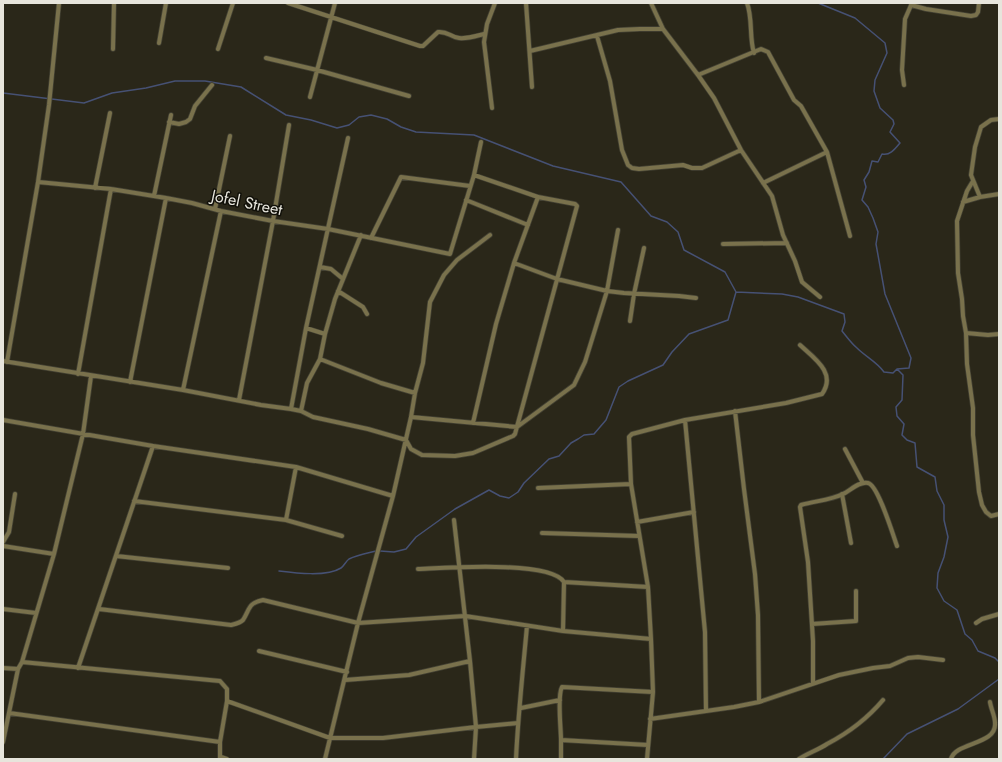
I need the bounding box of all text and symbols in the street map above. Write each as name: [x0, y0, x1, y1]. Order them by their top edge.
street label: Jofel Street: [207, 183, 285, 221]

